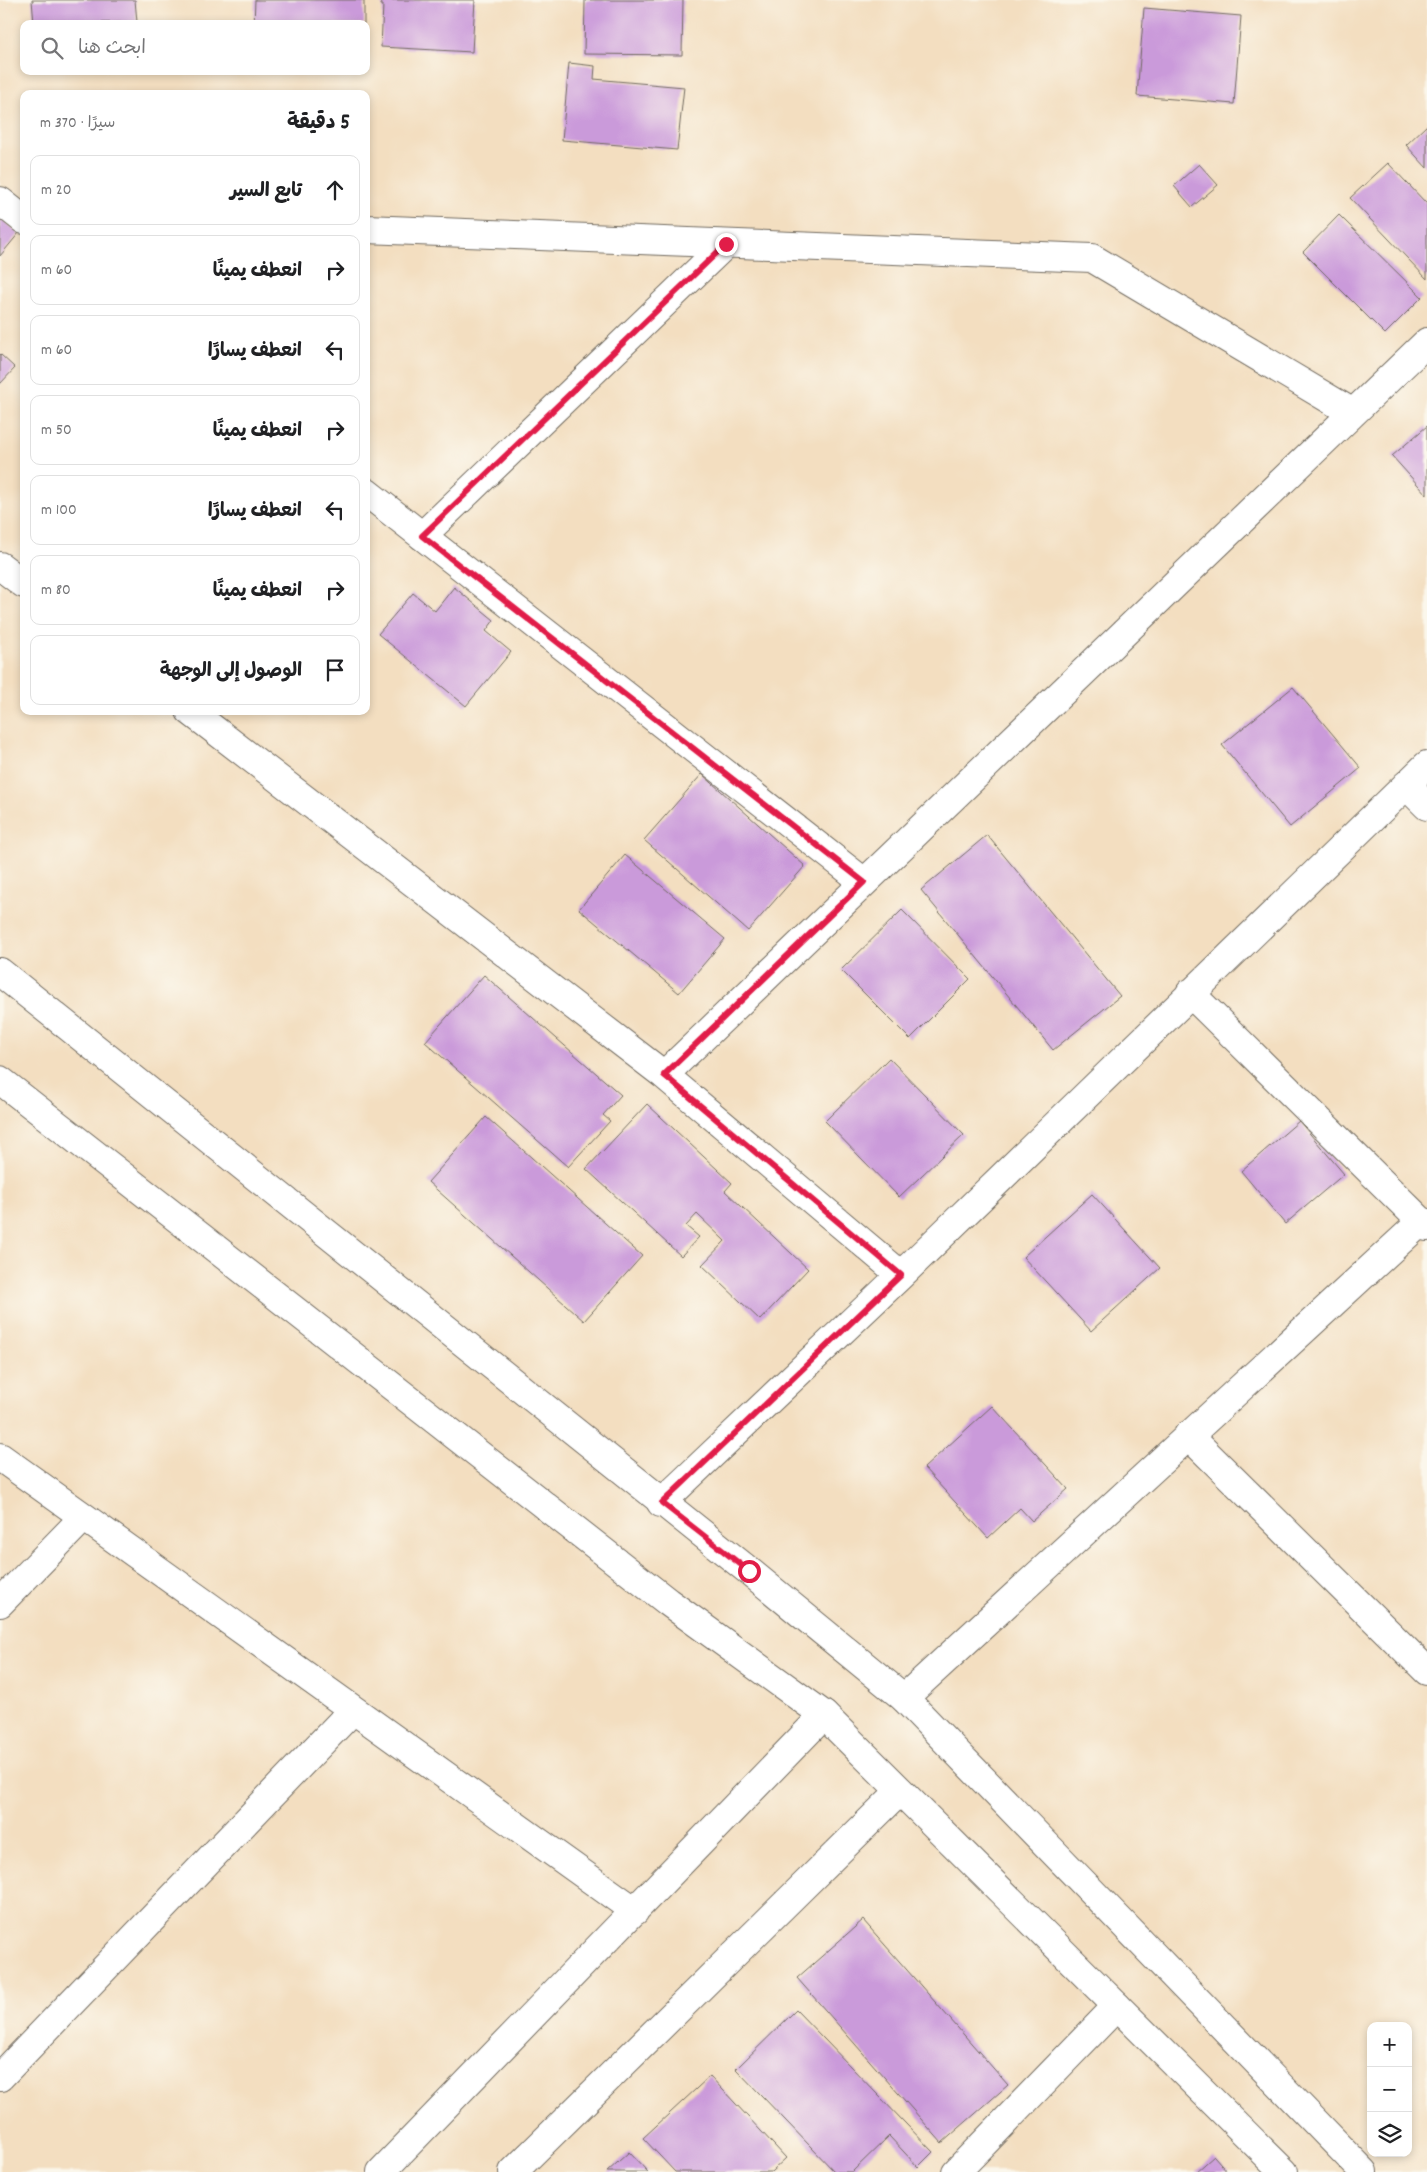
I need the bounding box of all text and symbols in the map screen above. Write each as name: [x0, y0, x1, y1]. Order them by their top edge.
search box: [20, 20, 370, 75]
icon: search: [38, 34, 66, 62]
text: ابحث هنا: [78, 36, 146, 63]
text: 5 دقيقة: [287, 109, 350, 139]
text: سيرًا · 370 m: [40, 112, 115, 135]
icon: ahead: [321, 176, 349, 204]
text: 20 m: [41, 179, 71, 202]
text: تابع السير: [230, 179, 302, 206]
route end: [715, 233, 738, 256]
icon: right: [321, 256, 349, 284]
text: 60 m: [41, 259, 72, 282]
text: انعطف يمينًا: [213, 259, 302, 286]
icon: left: [321, 336, 349, 364]
text: 60 m: [41, 339, 72, 362]
text: انعطف يسارًا: [208, 339, 302, 366]
icon: right: [321, 416, 349, 444]
text: 50 m: [41, 419, 72, 442]
text: انعطف يمينًا: [213, 419, 302, 446]
icon: left: [321, 496, 349, 524]
text: 100 m: [41, 499, 77, 522]
text: انعطف يسارًا: [208, 499, 302, 526]
icon: right: [321, 576, 349, 604]
text: 80 m: [41, 579, 71, 602]
text: انعطف يمينًا: [213, 579, 302, 606]
icon: arrive: [321, 656, 349, 684]
text: الوصول إلى الوجهة: [160, 659, 302, 686]
route start: [738, 1560, 761, 1583]
map controls: [1367, 2022, 1412, 2157]
button: +: [1367, 2022, 1412, 2067]
button: −: [1367, 2067, 1412, 2112]
button: layers: [1367, 2112, 1412, 2157]

